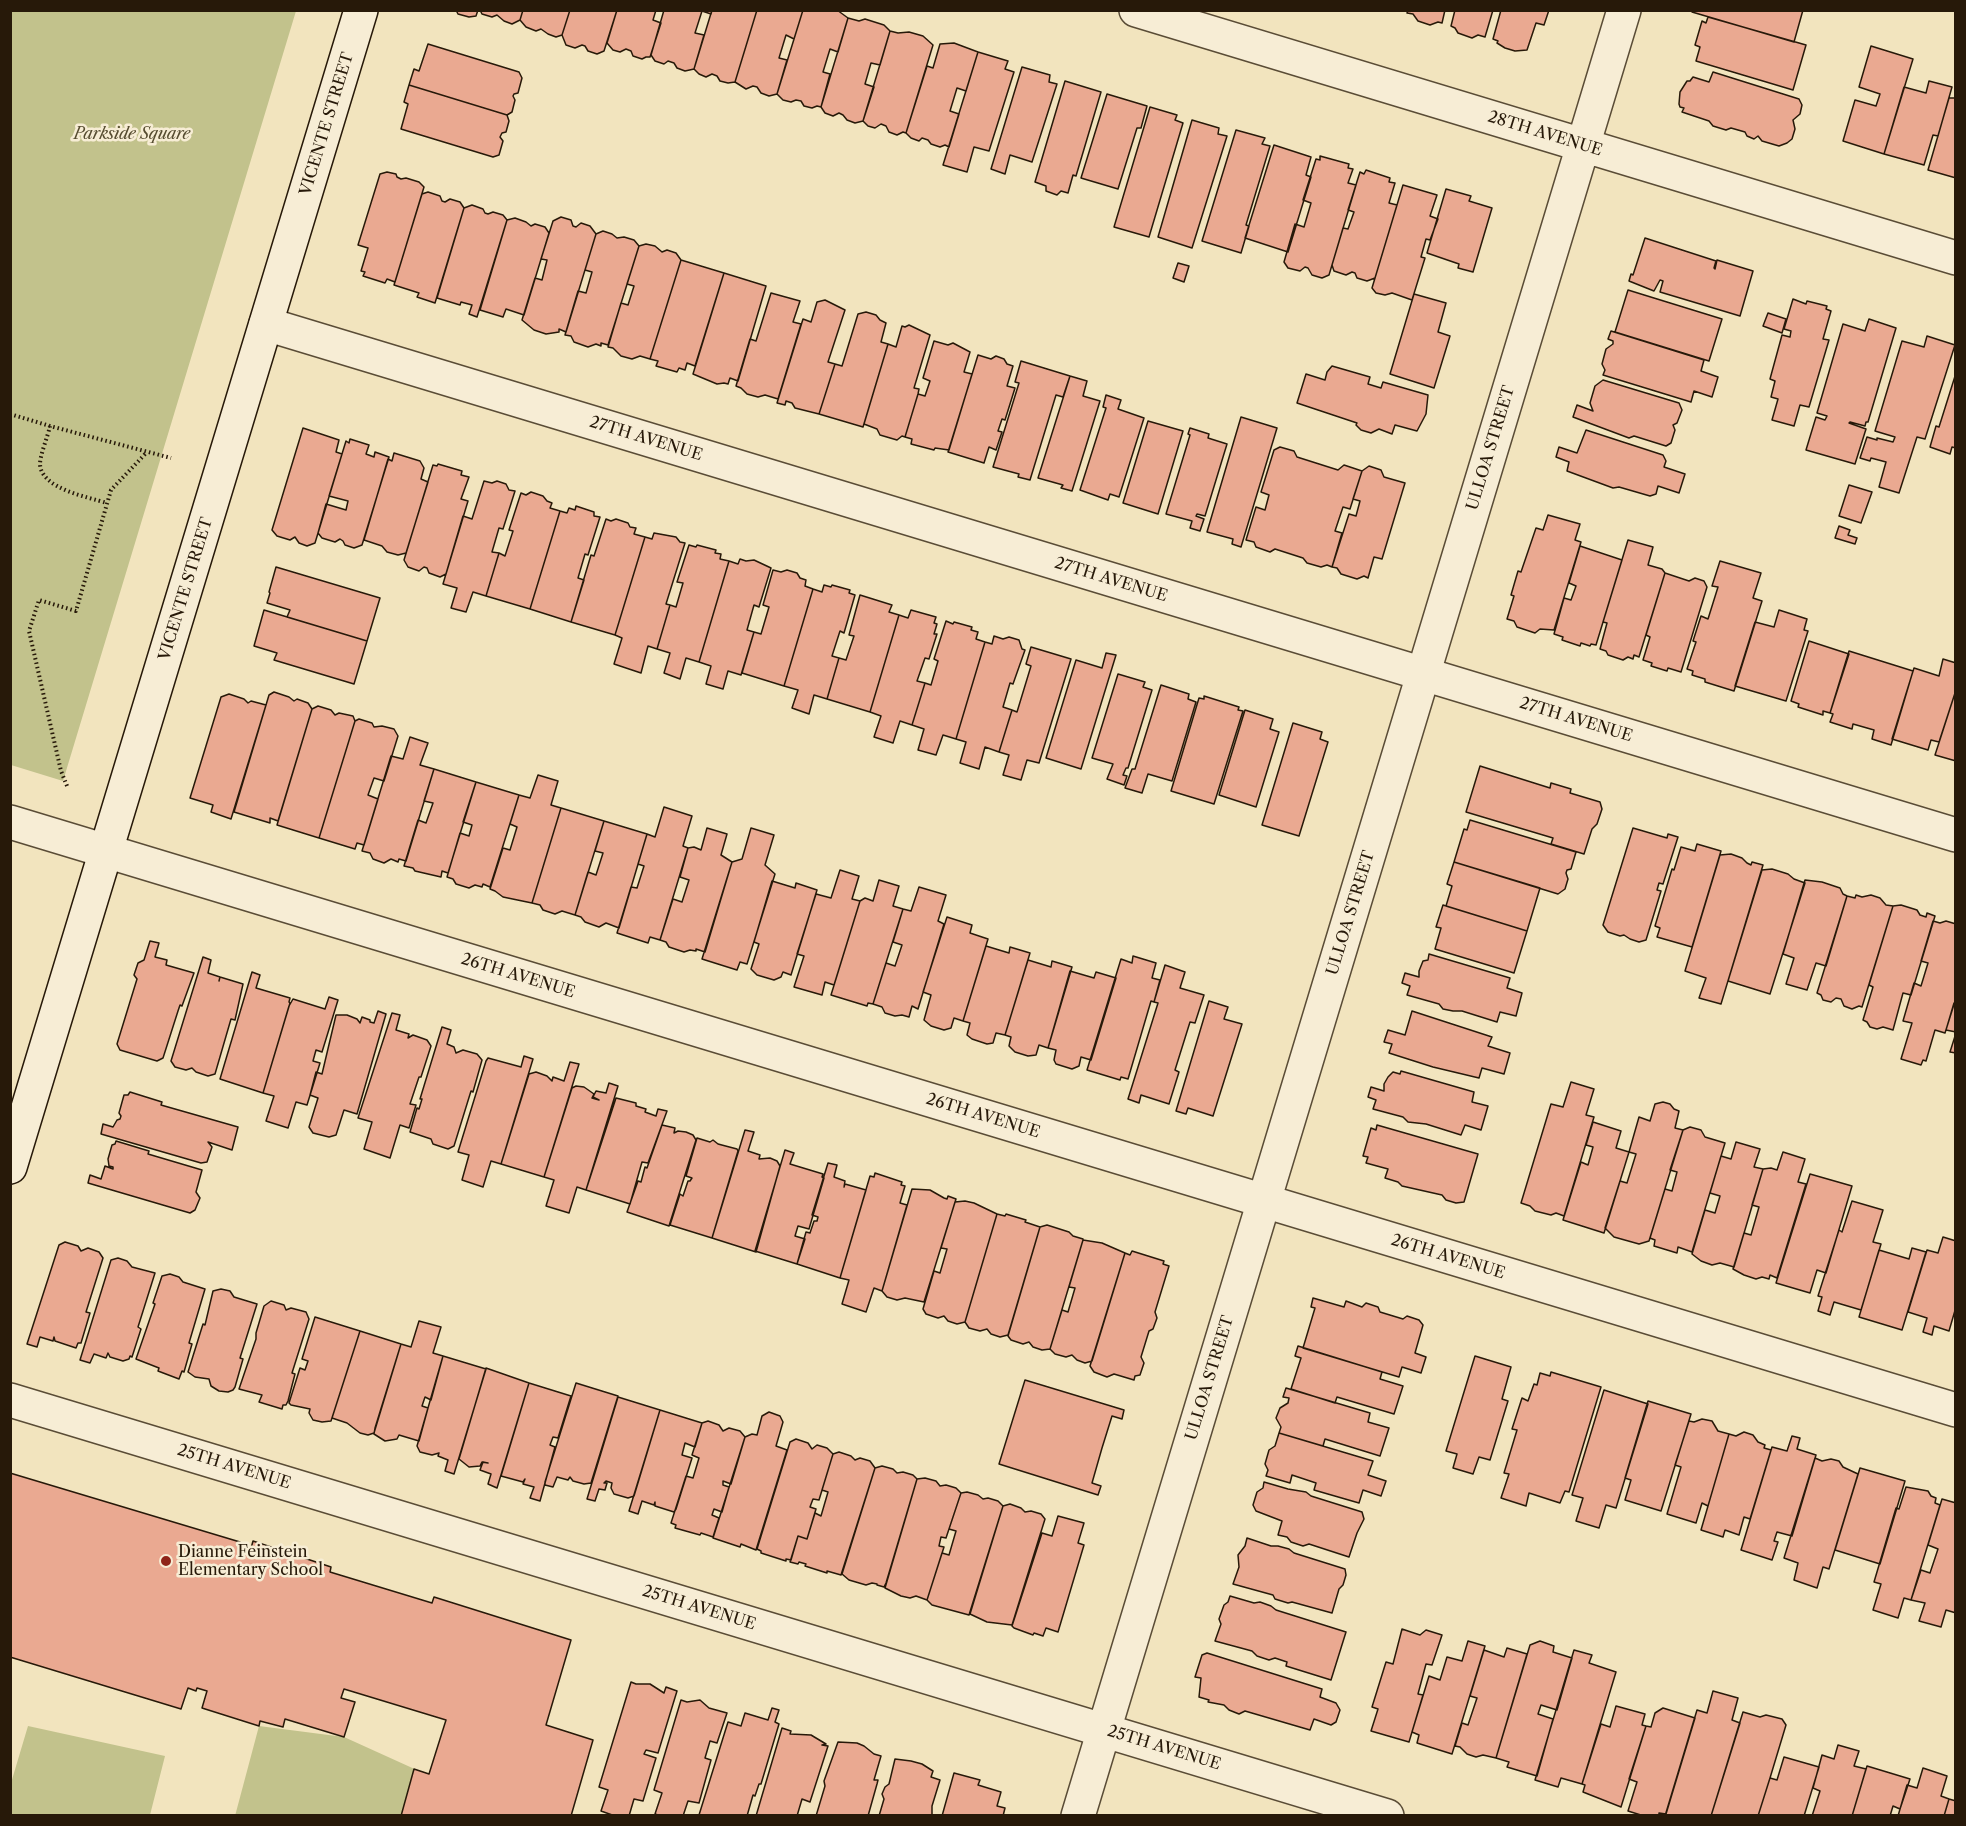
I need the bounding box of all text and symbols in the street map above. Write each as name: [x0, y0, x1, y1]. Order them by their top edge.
street label: VICENTE STREET: [296, 50, 358, 198]
street label: 28TH AVENUE: [1486, 108, 1604, 160]
park label: Parkside Square: [74, 124, 190, 144]
street label: ULLOA STREET: [1463, 383, 1519, 513]
street label: 27TH AVENUE: [587, 413, 705, 465]
street label: VICENTE STREET: [155, 515, 217, 663]
street label: 27TH AVENUE: [1052, 554, 1170, 606]
street label: 27TH AVENUE: [1517, 694, 1635, 746]
street label: ULLOA STREET: [1323, 848, 1379, 978]
street label: 26TH AVENUE: [459, 950, 577, 1002]
street label: 26TH AVENUE: [924, 1090, 1042, 1142]
street label: 26TH AVENUE: [1389, 1231, 1507, 1283]
street label: ULLOA STREET: [1182, 1313, 1238, 1443]
street label: 25TH AVENUE: [175, 1441, 293, 1493]
place label: Dianne Feinstein Elementary School: [178, 1542, 323, 1580]
marker: Dianne Feinstein Elementary School: [159, 1554, 173, 1568]
street label: 25TH AVENUE: [640, 1582, 758, 1634]
street label: 25TH AVENUE: [1105, 1722, 1223, 1774]

